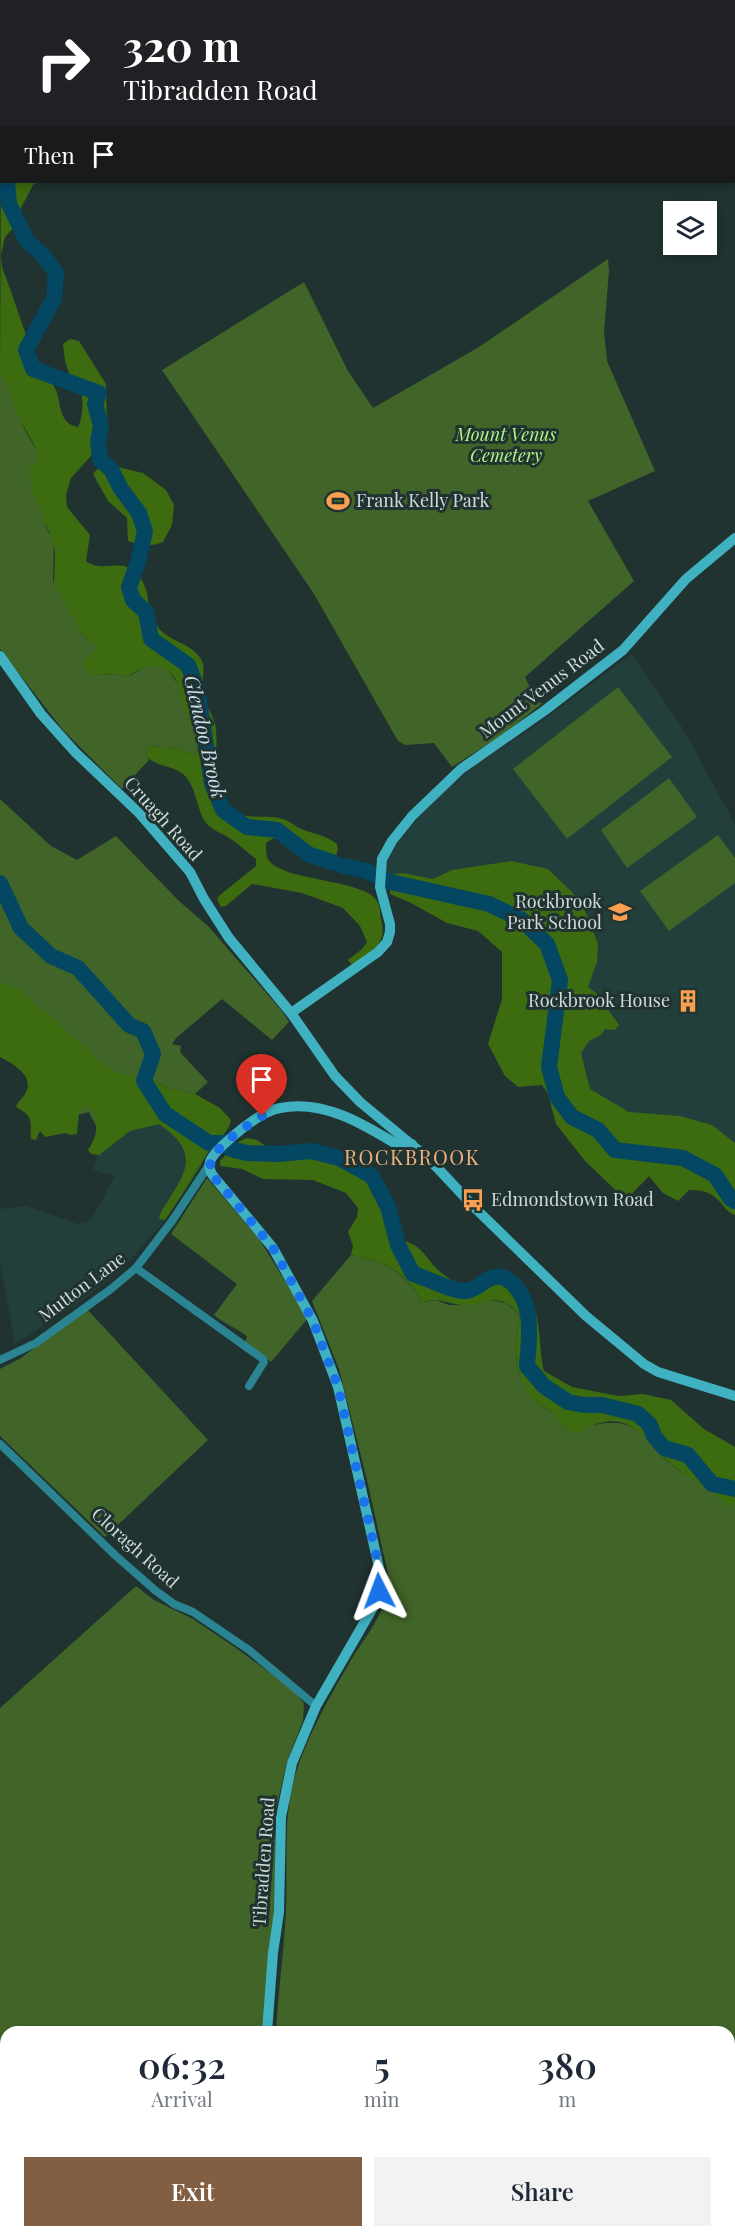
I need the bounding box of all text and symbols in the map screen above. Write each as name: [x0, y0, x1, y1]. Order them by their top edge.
text: 320 m: [123, 17, 240, 73]
icon: right: [24, 24, 102, 102]
text: Tibradden Road: [123, 71, 318, 107]
icon: arrive: [87, 138, 120, 171]
text: Then: [24, 140, 75, 170]
map controls: [663, 201, 717, 255]
button: layers: [663, 201, 717, 255]
park label: Mount Venus Cemetery: [455, 422, 557, 467]
sports icon: Frank Kelly Park: [325, 488, 351, 514]
place label: Frank Kelly Park: [356, 488, 489, 512]
street label: Mount Venus Road: [474, 633, 609, 743]
water label: Glendoo Brook: [179, 672, 234, 801]
street label: Cruagh Road: [120, 771, 208, 866]
place label: Rockbrook Park School: [507, 889, 602, 934]
school or university icon: Rockbrook Park School: [607, 899, 633, 925]
place label: Rockbrook House: [528, 988, 670, 1012]
building icon: Rockbrook House: [675, 988, 701, 1014]
pin: [236, 1054, 287, 1116]
icon: arrive: [245, 1063, 278, 1096]
district label: ROCKBROOK: [344, 1143, 480, 1170]
bus stop icon: Edmondstown Road: [460, 1187, 486, 1213]
place label: Edmondstown Road: [491, 1187, 654, 1211]
street label: Mutton Lane: [33, 1246, 130, 1327]
street label: Cloragh Road: [87, 1502, 185, 1593]
position arrow: [347, 1559, 411, 1623]
street label: Tibradden Road: [247, 1796, 280, 1927]
text: 06:32: [138, 2040, 226, 2088]
text: 5: [374, 2040, 390, 2088]
text: 380: [538, 2040, 597, 2088]
text: Arrival: [151, 2085, 213, 2112]
text: min: [364, 2085, 400, 2112]
text: m: [558, 2085, 576, 2112]
button: Exit: [24, 2157, 362, 2226]
button: Share: [374, 2157, 711, 2226]

